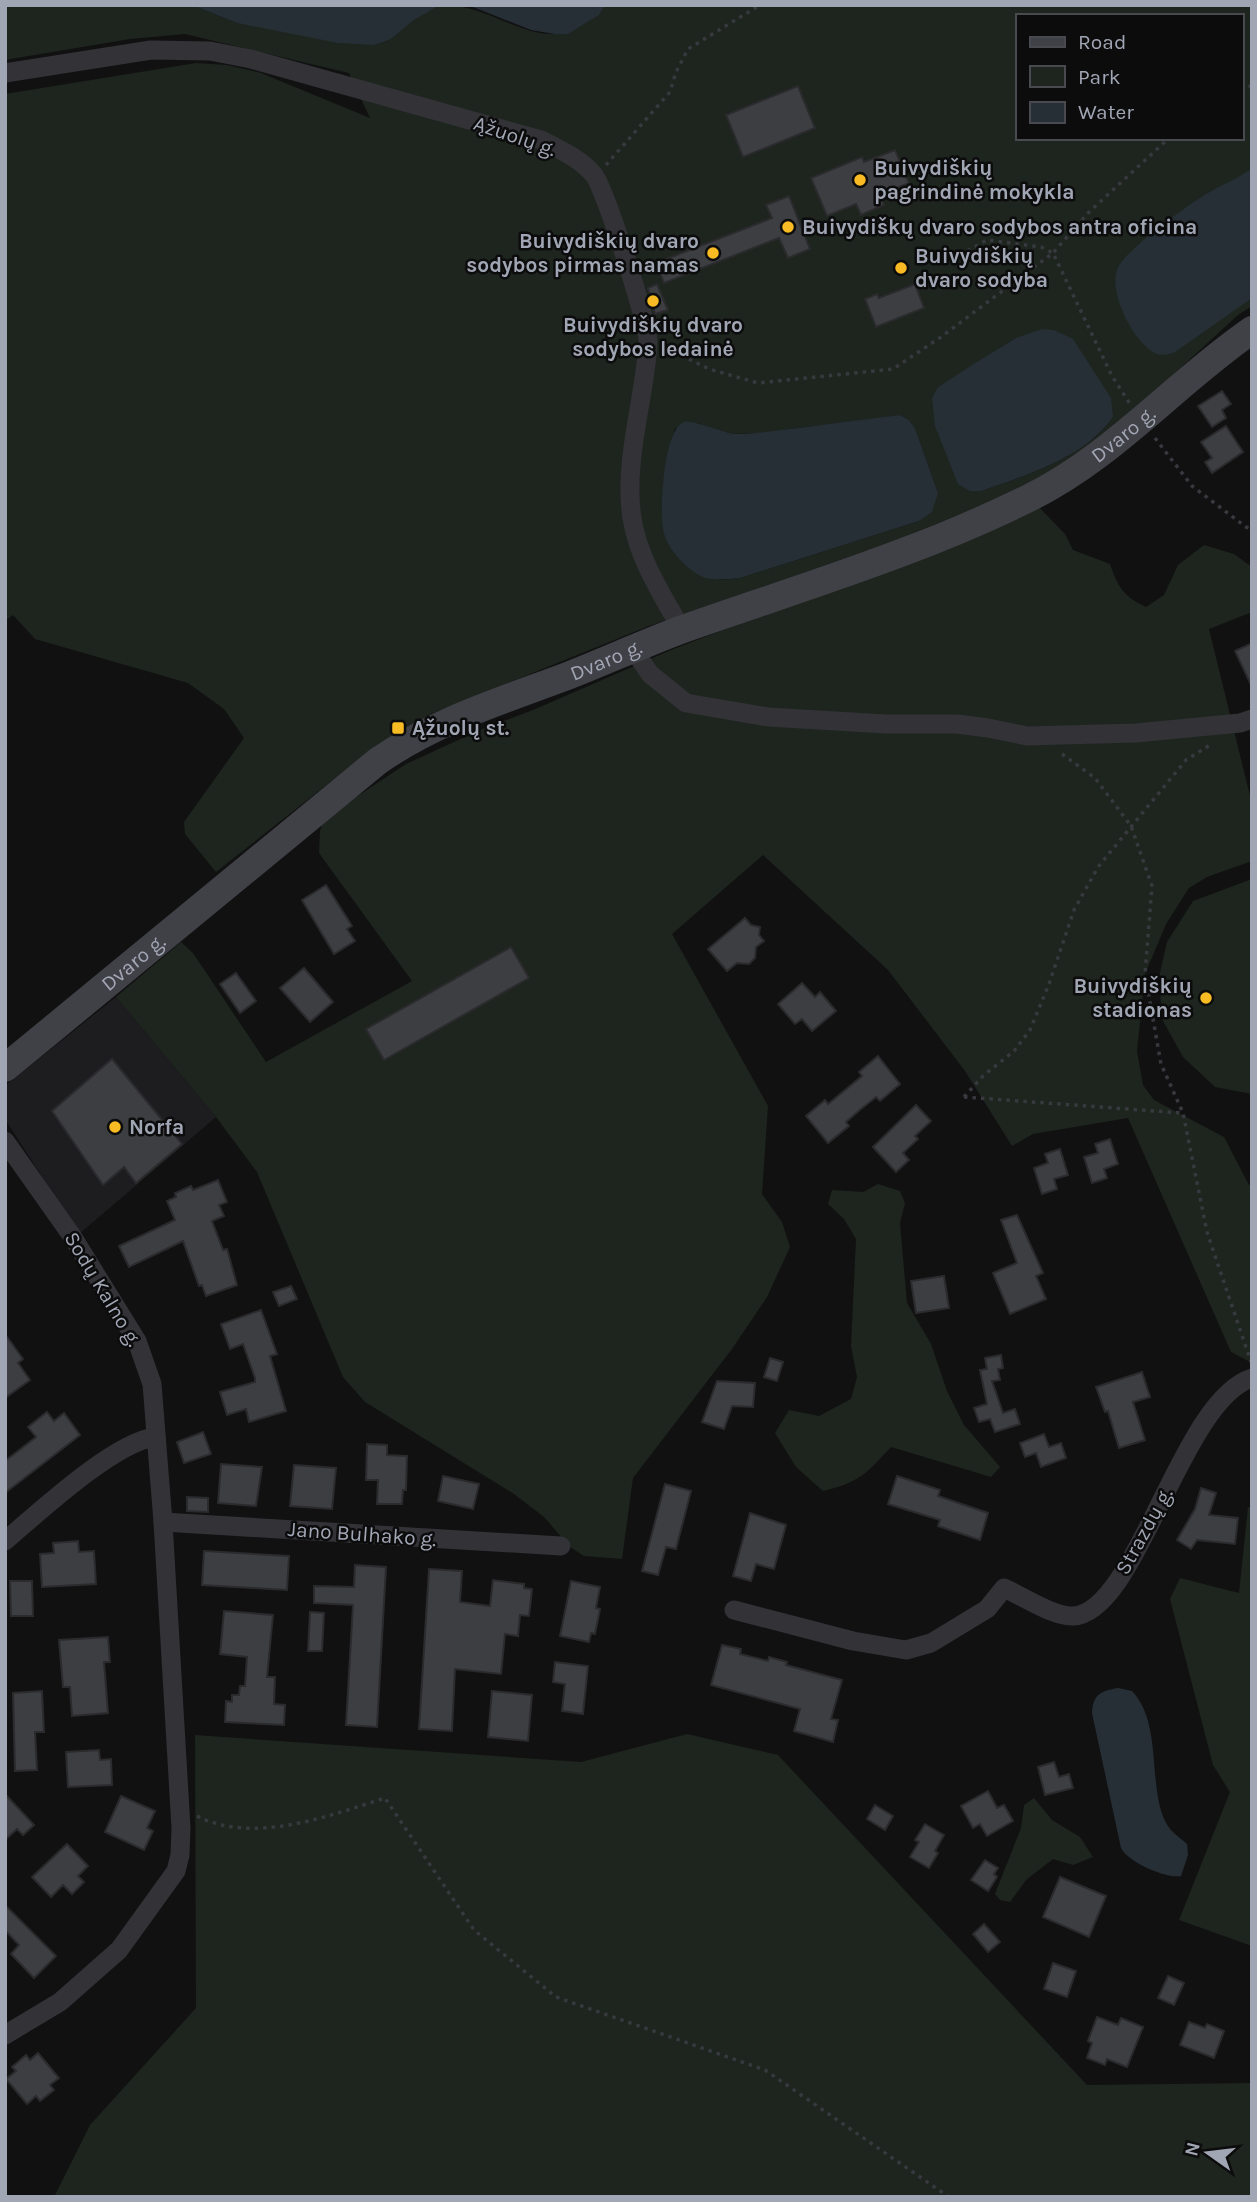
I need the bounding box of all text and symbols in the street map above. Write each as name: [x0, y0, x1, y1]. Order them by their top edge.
legend: [1016, 14, 1243, 140]
text: Road: [1078, 30, 1126, 54]
text: Park: [1078, 65, 1121, 89]
text: Water: [1078, 100, 1134, 124]
street label: Ąžuolų g.: [471, 111, 560, 161]
place label: Buivydiškių pagrindinė mokykla: [874, 156, 1075, 204]
marker: Buivydiškių pagrindinė mokykla: [852, 172, 868, 188]
place label: Buivydiškų dvaro sodybos antra oficina: [802, 215, 1197, 239]
marker: Buivydiškų dvaro sodybos antra oficina: [780, 219, 796, 235]
place label: Buivydiškių dvaro sodybos pirmas namas: [466, 229, 699, 277]
place label: Buivydiškių dvaro sodyba: [915, 244, 1048, 292]
marker: Buivydiškių dvaro sodybos pirmas namas: [705, 245, 721, 261]
marker: Buivydiškių dvaro sodyba: [893, 260, 909, 276]
marker: Buivydiškių dvaro sodybos ledainė: [645, 293, 661, 309]
place label: Buivydiškių dvaro sodybos ledainė: [563, 313, 743, 361]
street label: Dvaro g.: [1086, 401, 1160, 468]
street label: Dvaro g.: [567, 634, 646, 686]
place label: Ąžuolų st.: [412, 716, 509, 740]
marker: Ąžuolų st.: [390, 720, 406, 736]
street label: Dvaro g.: [96, 929, 170, 996]
place label: Buivydiškių stadionas: [1074, 974, 1192, 1022]
marker: Buivydiškių stadionas: [1198, 990, 1214, 1006]
place label: Norfa: [129, 1115, 184, 1139]
marker: Norfa: [107, 1119, 123, 1135]
street label: Sodų Kalno g.: [59, 1227, 147, 1351]
street label: Strazdų g.: [1110, 1483, 1178, 1579]
street label: Jano Bulhako g.: [287, 1517, 437, 1551]
north arrow: [1173, 2118, 1243, 2188]
text: N: [1180, 2140, 1205, 2158]

